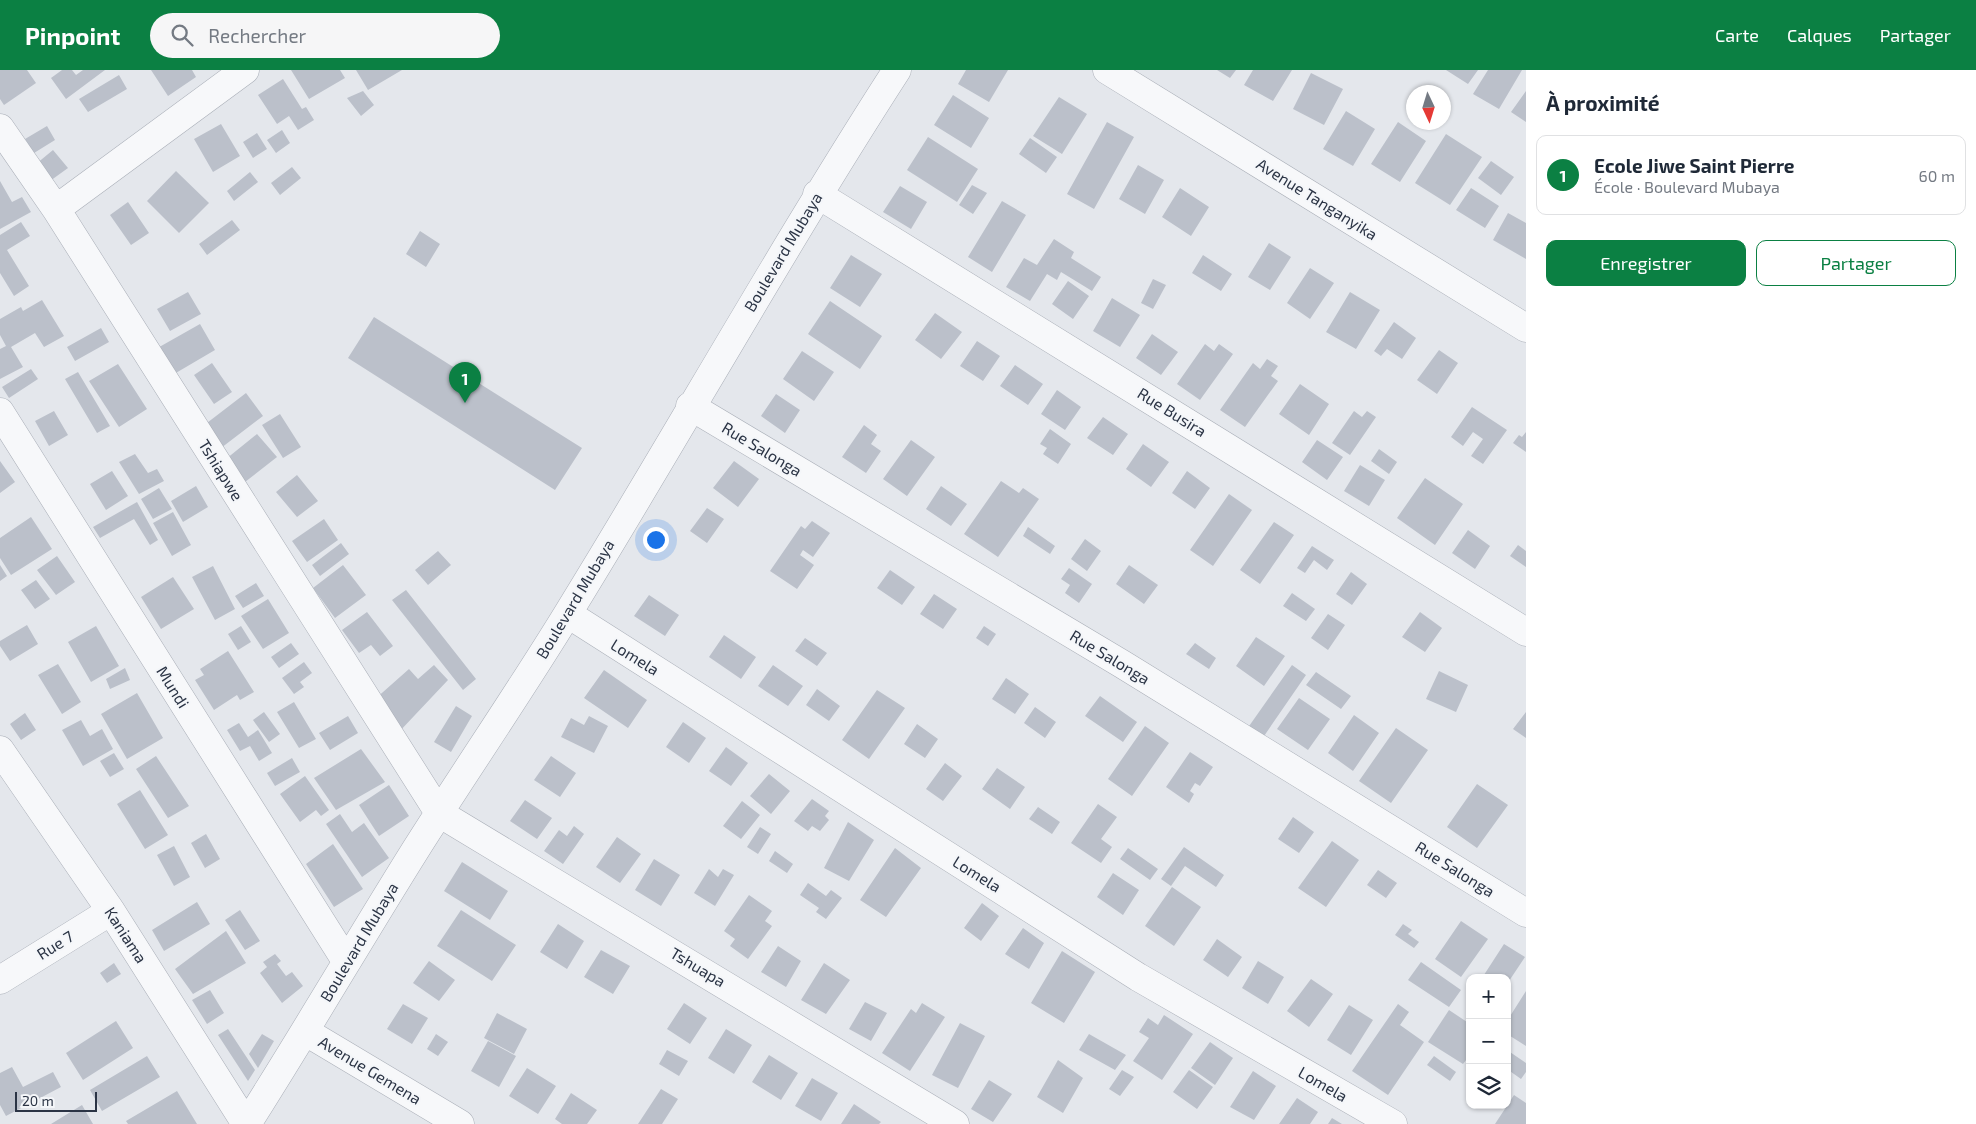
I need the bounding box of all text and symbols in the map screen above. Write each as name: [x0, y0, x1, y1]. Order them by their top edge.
search box: [150, 13, 500, 58]
text: Pinpoint: [25, 21, 120, 50]
icon: search: [168, 21, 196, 49]
text: Rechercher: [208, 24, 306, 47]
text: Carte: [1715, 24, 1759, 46]
text: Calques: [1787, 24, 1852, 46]
text: Partager: [1880, 24, 1951, 46]
north arrow: [1406, 85, 1451, 130]
text: À proximité: [1546, 90, 1660, 115]
street label: Avenue Tanganyika: [1253, 154, 1381, 243]
text: Ecole Jiwe Saint Pierre: [1594, 154, 1795, 177]
text: 1: [1560, 166, 1566, 185]
text: 60 m: [1919, 166, 1955, 185]
text: École · Boulevard Mubaya: [1594, 177, 1780, 196]
street label: Boulevard Mubaya: [739, 189, 826, 315]
button: Enregistrer: [1546, 240, 1746, 286]
button: Partager: [1756, 240, 1956, 286]
pin: 1: [449, 362, 481, 403]
street label: Rue Busira: [1134, 383, 1210, 440]
street label: Rue Salonga: [719, 417, 806, 480]
street label: Tshiapwe: [195, 436, 248, 504]
your location: [643, 527, 669, 553]
street label: Boulevard Mubaya: [531, 536, 618, 662]
street label: Rue Salonga: [1067, 625, 1154, 688]
street label: Lomela: [608, 634, 663, 679]
street label: Mundi: [153, 662, 194, 711]
street label: Rue Salonga: [1412, 837, 1498, 900]
street label: Lomela: [950, 851, 1005, 896]
street label: Boulevard Mubaya: [315, 879, 402, 1005]
street label: Kaniama: [101, 903, 152, 966]
street label: Rue 7: [33, 926, 76, 963]
street label: Tshuapa: [667, 943, 729, 990]
map controls: [1466, 974, 1511, 1109]
button: +: [1466, 974, 1511, 1019]
button: −: [1466, 1019, 1511, 1064]
street label: Avenue Gemena: [315, 1031, 425, 1108]
street label: Lomela: [1295, 1062, 1351, 1105]
button: layers: [1466, 1064, 1511, 1109]
scale bar: [15, 1089, 98, 1112]
text: 20 m: [22, 1092, 54, 1109]

